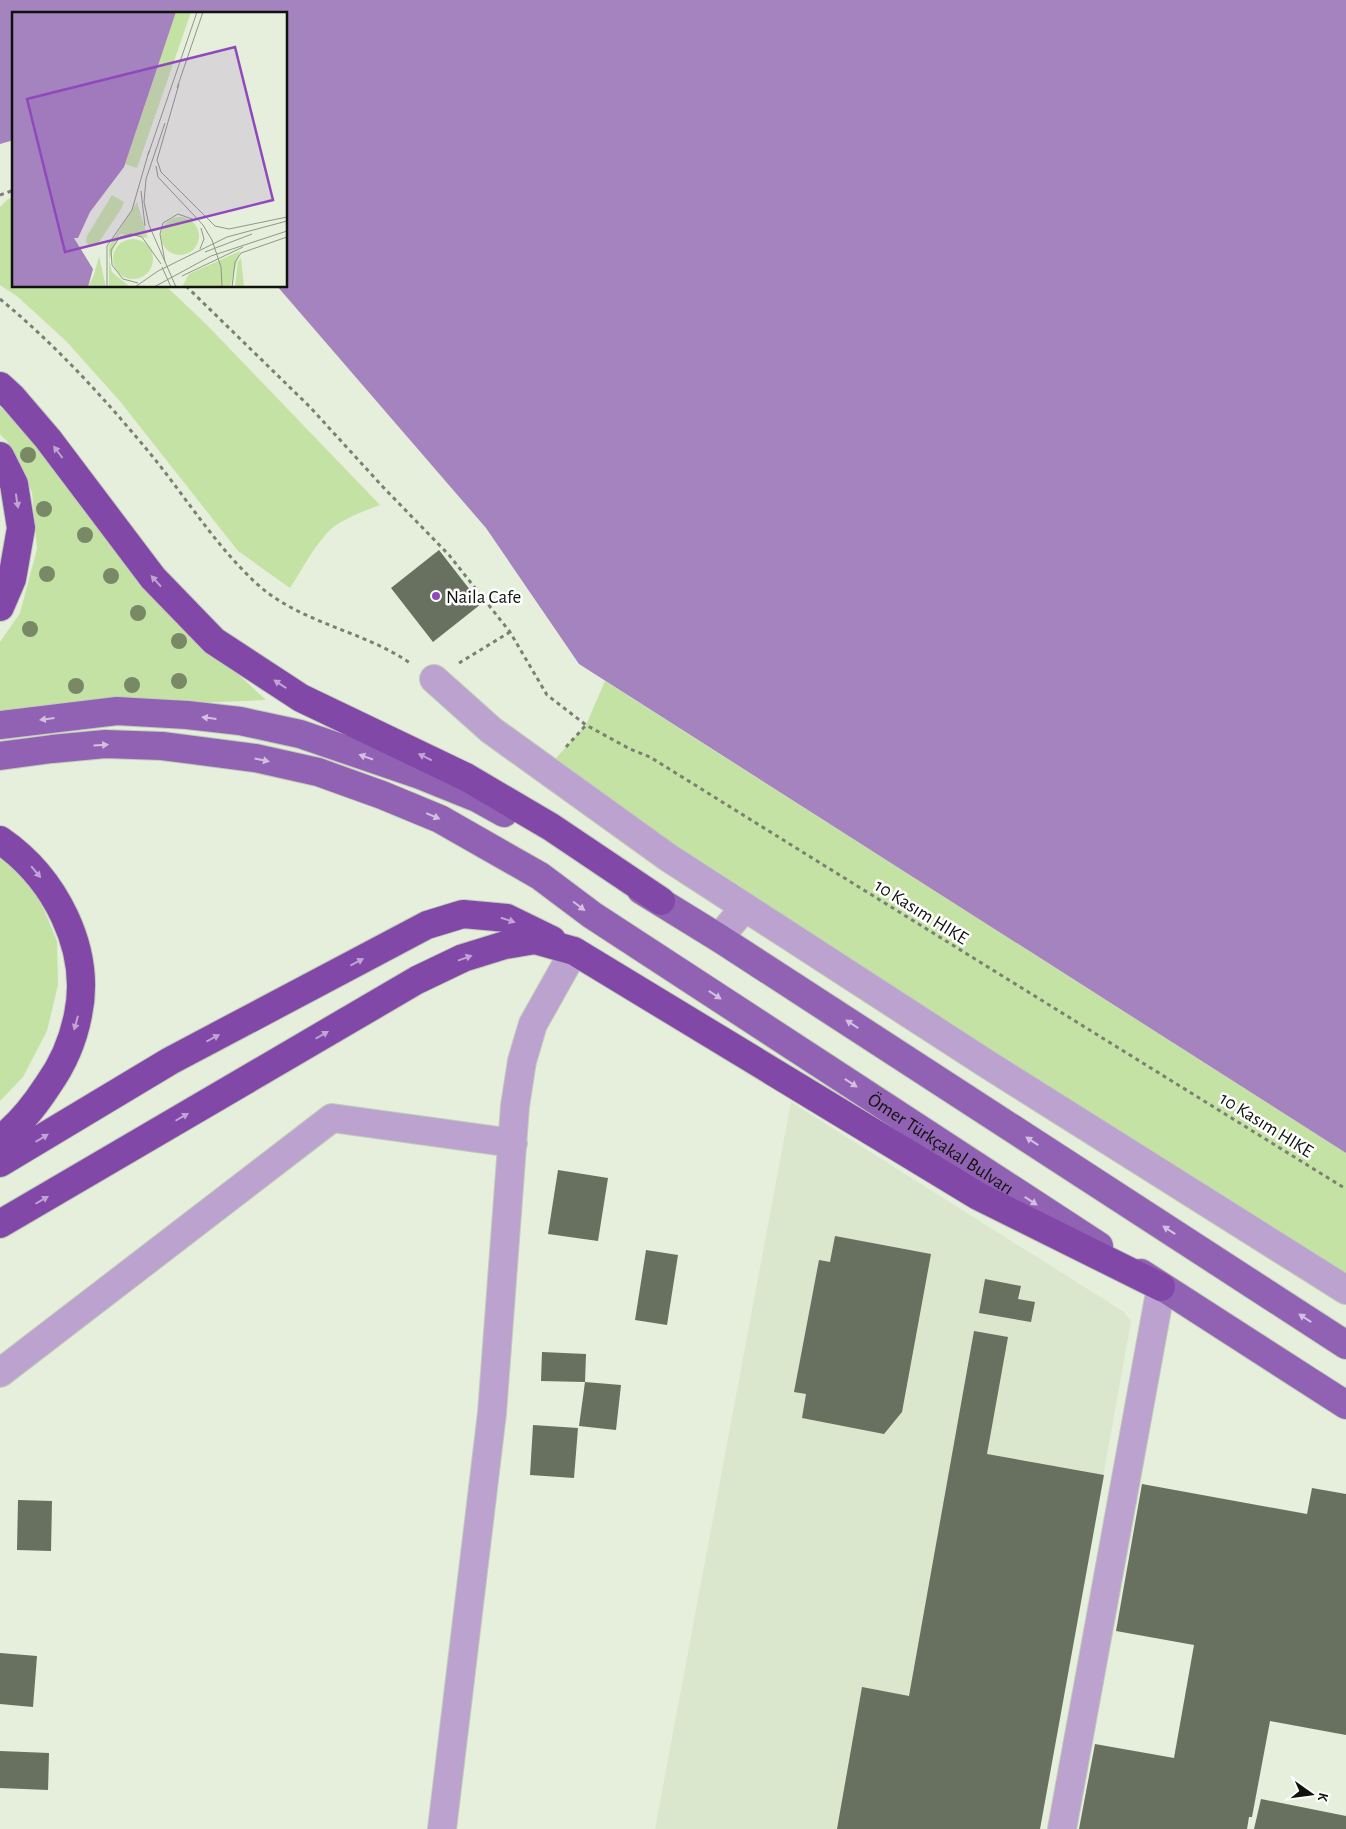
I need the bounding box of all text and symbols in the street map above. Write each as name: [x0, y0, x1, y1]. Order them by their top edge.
inset map: [12, 12, 288, 288]
one-way arrow: [52, 446, 63, 459]
one-way arrow: [13, 494, 21, 510]
one-way arrow: [151, 574, 162, 587]
place label: Naila Cafe: [446, 588, 521, 607]
marker: Naila Cafe: [430, 590, 442, 602]
one-way arrow: [274, 680, 287, 689]
one-way arrow: [201, 713, 217, 721]
one-way arrow: [39, 715, 55, 723]
one-way arrow: [93, 740, 109, 748]
one-way arrow: [359, 752, 374, 760]
one-way arrow: [418, 753, 432, 761]
one-way arrow: [254, 756, 270, 764]
one-way arrow: [425, 813, 440, 820]
one-way arrow: [31, 866, 42, 879]
street label: 10 Kasım HIKE: [871, 876, 971, 948]
one-way arrow: [572, 900, 585, 911]
one-way arrow: [501, 916, 516, 924]
one-way arrow: [458, 954, 473, 962]
one-way arrow: [350, 958, 364, 966]
one-way arrow: [708, 990, 721, 1000]
one-way arrow: [72, 1016, 80, 1031]
one-way arrow: [845, 1020, 859, 1029]
one-way arrow: [316, 1031, 329, 1040]
one-way arrow: [206, 1034, 221, 1042]
one-way arrow: [844, 1079, 858, 1088]
street label: Ömer Türkçakal Bulvarı: [864, 1089, 1017, 1199]
street label: 10 Kasım HIKE: [1216, 1089, 1316, 1161]
one-way arrow: [176, 1113, 189, 1122]
one-way arrow: [35, 1133, 48, 1142]
one-way arrow: [1026, 1137, 1039, 1146]
one-way arrow: [36, 1195, 49, 1204]
one-way arrow: [1024, 1196, 1038, 1206]
one-way arrow: [1162, 1225, 1175, 1235]
one-way arrow: [1298, 1313, 1312, 1323]
north arrow: [1286, 1769, 1336, 1819]
text: K: [1315, 1791, 1330, 1803]

